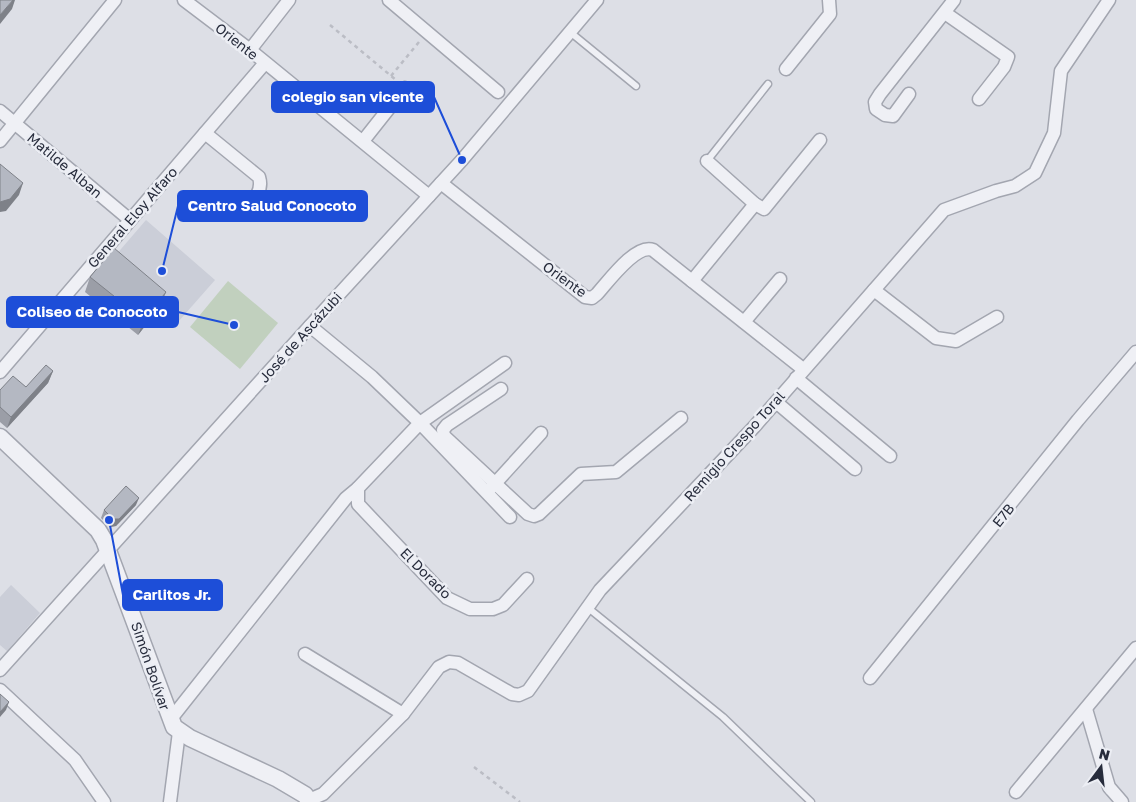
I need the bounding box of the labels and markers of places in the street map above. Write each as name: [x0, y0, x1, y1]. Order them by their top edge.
callout: colegio san vicente: [272, 82, 434, 112]
callout: Centro Salud Conocoto: [178, 191, 367, 221]
callout: Coliseo de Conocoto: [7, 297, 178, 327]
callout: Carlitos Jr.: [123, 580, 222, 610]

